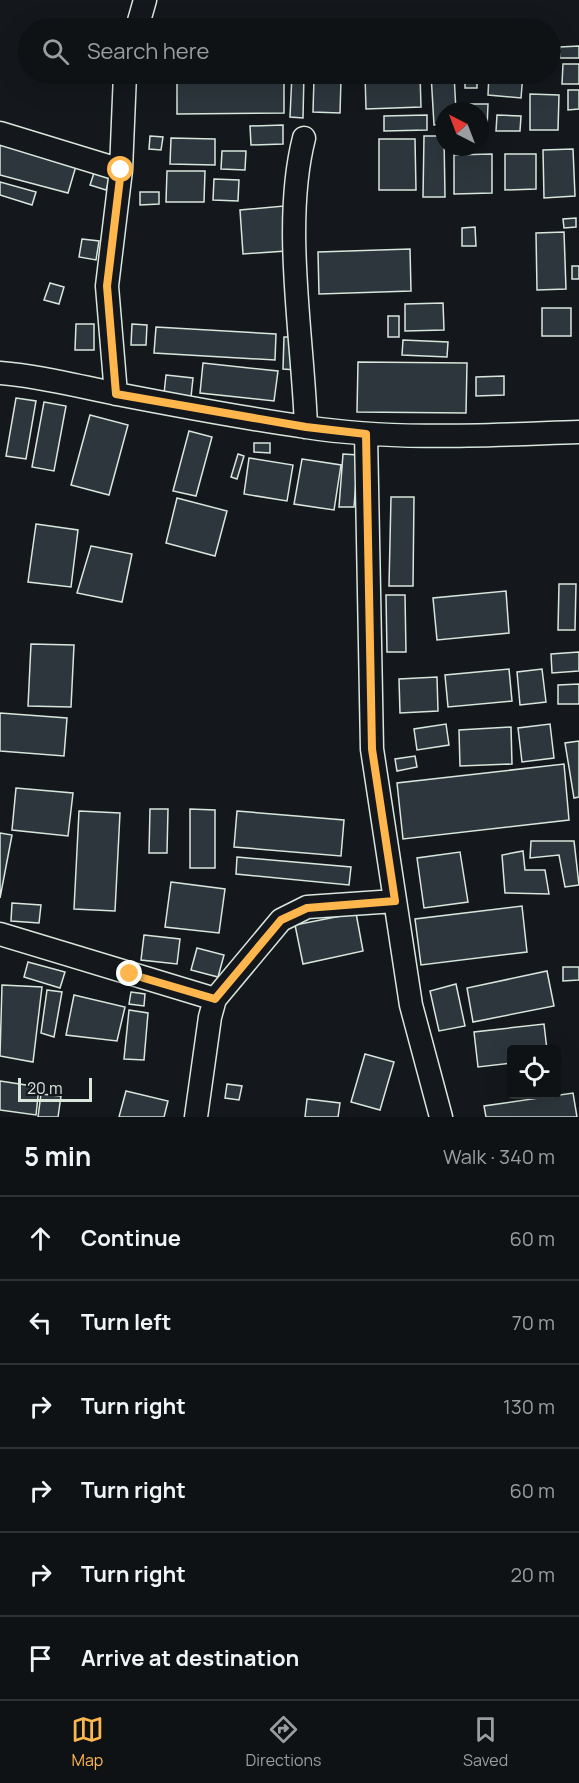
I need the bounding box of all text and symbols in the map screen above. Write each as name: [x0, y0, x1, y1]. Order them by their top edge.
search box: [18, 18, 561, 84]
icon: search: [39, 35, 72, 68]
text: Search here: [87, 36, 209, 66]
north arrow: [435, 102, 489, 156]
route start: [107, 156, 133, 182]
route end: [116, 960, 142, 986]
map controls: [507, 1045, 561, 1099]
button: locate: [507, 1045, 561, 1099]
scale bar: [18, 1075, 92, 1102]
text: 20 m: [27, 1077, 63, 1099]
text: 5 min: [24, 1138, 91, 1174]
text: Walk · 340 m: [443, 1143, 555, 1170]
icon: ahead: [24, 1222, 57, 1255]
text: Continue: [81, 1223, 181, 1253]
text: 60 m: [509, 1225, 555, 1252]
icon: left: [24, 1306, 57, 1339]
text: Turn left: [81, 1307, 171, 1337]
text: 70 m: [512, 1309, 555, 1336]
icon: right: [24, 1390, 57, 1423]
text: Turn right: [81, 1391, 186, 1421]
text: 130 m: [503, 1393, 555, 1420]
icon: right: [24, 1474, 57, 1507]
text: Turn right: [81, 1475, 186, 1505]
text: 60 m: [509, 1477, 555, 1504]
icon: right: [24, 1558, 57, 1591]
text: Turn right: [81, 1559, 186, 1589]
text: 20 m: [510, 1561, 555, 1588]
icon: arrive: [24, 1642, 57, 1675]
text: Arrive at destination: [81, 1643, 299, 1673]
tab: Map: [71, 1713, 104, 1771]
tab: Directions: [246, 1713, 321, 1771]
tab: Saved: [463, 1713, 508, 1771]

